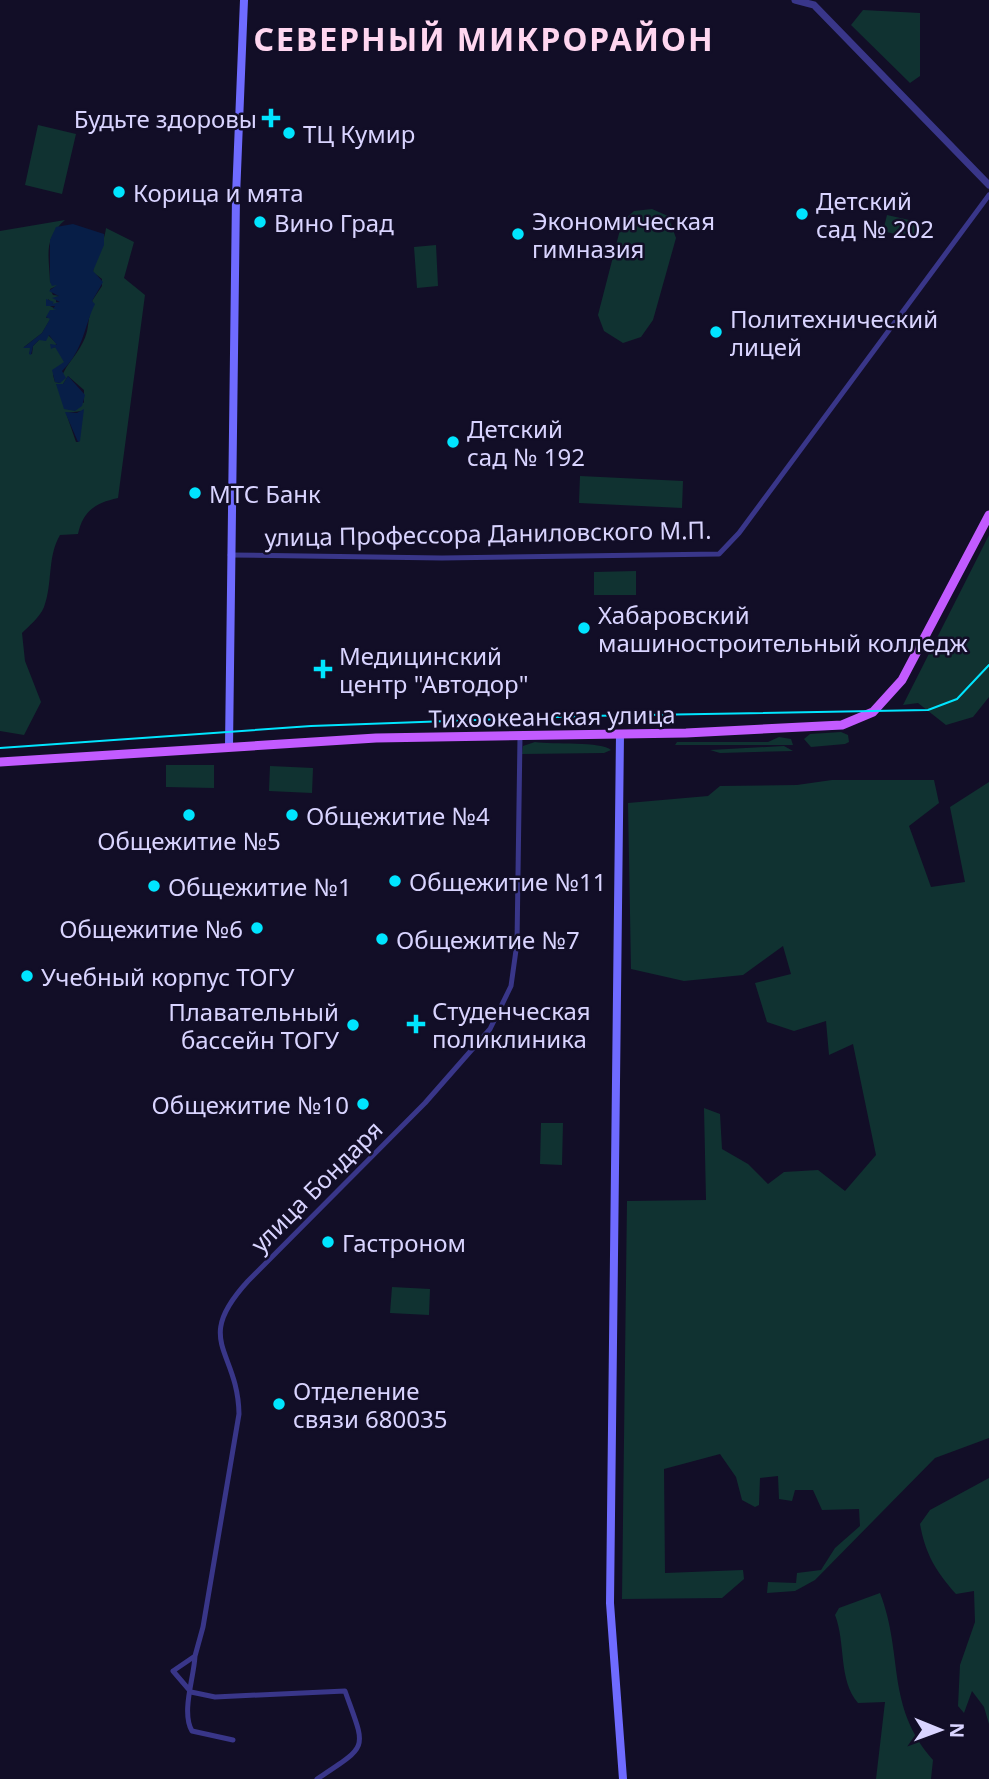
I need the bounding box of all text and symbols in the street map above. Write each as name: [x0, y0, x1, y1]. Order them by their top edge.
district label: СЕВЕРНЫЙ МИКРОРАЙОН: [253, 17, 715, 60]
place label: Будьте здоровы: [74, 102, 257, 135]
marker: Будьте здоровы: [263, 110, 279, 126]
place label: ТЦ Кумир: [303, 117, 415, 150]
marker: ТЦ Кумир: [281, 125, 297, 141]
place label: Корица и мята: [133, 176, 303, 209]
marker: Корица и мята: [111, 184, 127, 200]
place label: Детский сад № 202: [816, 184, 934, 245]
place label: Экономическая гимназия: [532, 204, 715, 265]
place label: Вино Град: [274, 206, 394, 239]
marker: Детский сад № 202: [794, 206, 810, 222]
marker: Вино Град: [252, 214, 268, 230]
marker: Экономическая гимназия: [510, 226, 526, 242]
place label: Политехнический лицей: [730, 302, 938, 363]
marker: Политехнический лицей: [708, 324, 724, 340]
place label: Детский сад № 192: [467, 412, 585, 473]
marker: Детский сад № 192: [445, 434, 461, 450]
place label: МТС Банк: [209, 477, 321, 510]
marker: МТС Банк: [187, 485, 203, 501]
street label: улица Профессора Даниловского М.П.: [264, 513, 712, 553]
place label: Хабаровский машиностроительный колледж: [598, 598, 969, 659]
marker: Хабаровский машиностроительный колледж: [576, 620, 592, 636]
place label: Медицинский центр "Автодор": [339, 639, 529, 700]
marker: Медицинский центр "Автодор": [313, 659, 333, 679]
street label: Тихоокеанская улица: [428, 697, 676, 735]
place label: Общежитие №4: [306, 799, 490, 832]
marker: Общежитие №5: [181, 807, 197, 823]
marker: Общежитие №4: [284, 807, 300, 823]
place label: Общежитие №5: [97, 824, 281, 857]
place label: Общежитие №11: [409, 865, 606, 898]
place label: Общежитие №1: [168, 870, 352, 903]
marker: Общежитие №11: [387, 873, 403, 889]
marker: Общежитие №1: [146, 878, 162, 894]
place label: Общежитие №6: [59, 912, 243, 945]
marker: Общежитие №6: [249, 920, 265, 936]
place label: Общежитие №7: [396, 923, 580, 956]
marker: Общежитие №7: [374, 931, 390, 947]
place label: Учебный корпус ТОГУ: [41, 960, 295, 993]
marker: Учебный корпус ТОГУ: [19, 968, 35, 984]
place label: Студенческая поликлиника: [432, 994, 591, 1055]
place label: Плавательный бассейн ТОГУ: [168, 995, 339, 1056]
marker: Студенческая поликлиника: [406, 1014, 426, 1034]
marker: Плавательный бассейн ТОГУ: [345, 1017, 361, 1033]
place label: Общежитие №10: [152, 1088, 349, 1121]
marker: Общежитие №10: [355, 1096, 371, 1112]
street label: улица Бондаря: [243, 1113, 389, 1259]
place label: Гастроном: [342, 1226, 466, 1259]
marker: Гастроном: [320, 1234, 336, 1250]
place label: Отделение связи 680035: [293, 1374, 447, 1435]
marker: Отделение связи 680035: [271, 1396, 287, 1412]
north arrow: [905, 1695, 975, 1765]
text: N: [944, 1722, 970, 1738]

